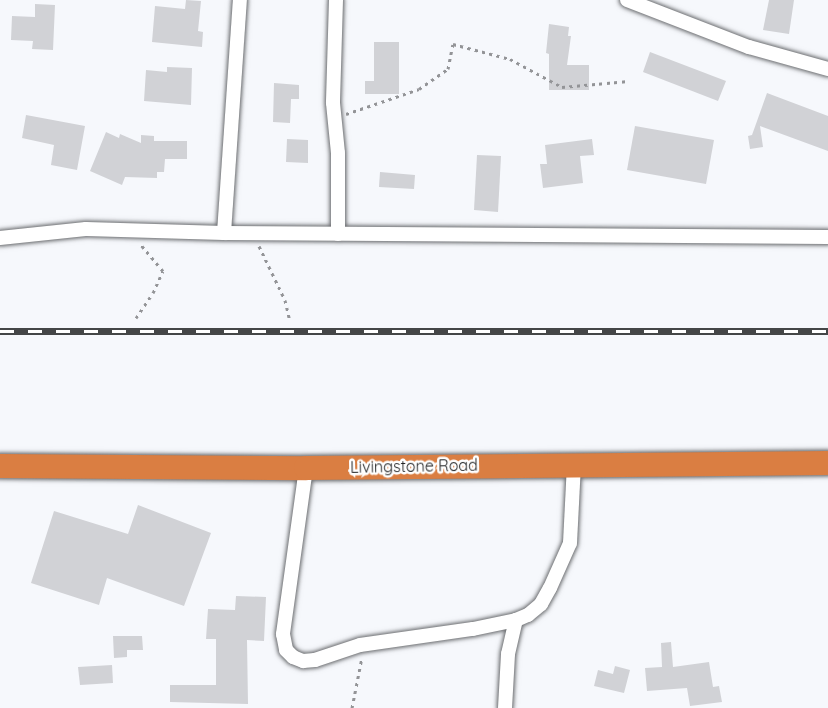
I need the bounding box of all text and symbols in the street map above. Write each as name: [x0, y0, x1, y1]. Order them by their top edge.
street label: Livingstone Road: [350, 455, 478, 477]

